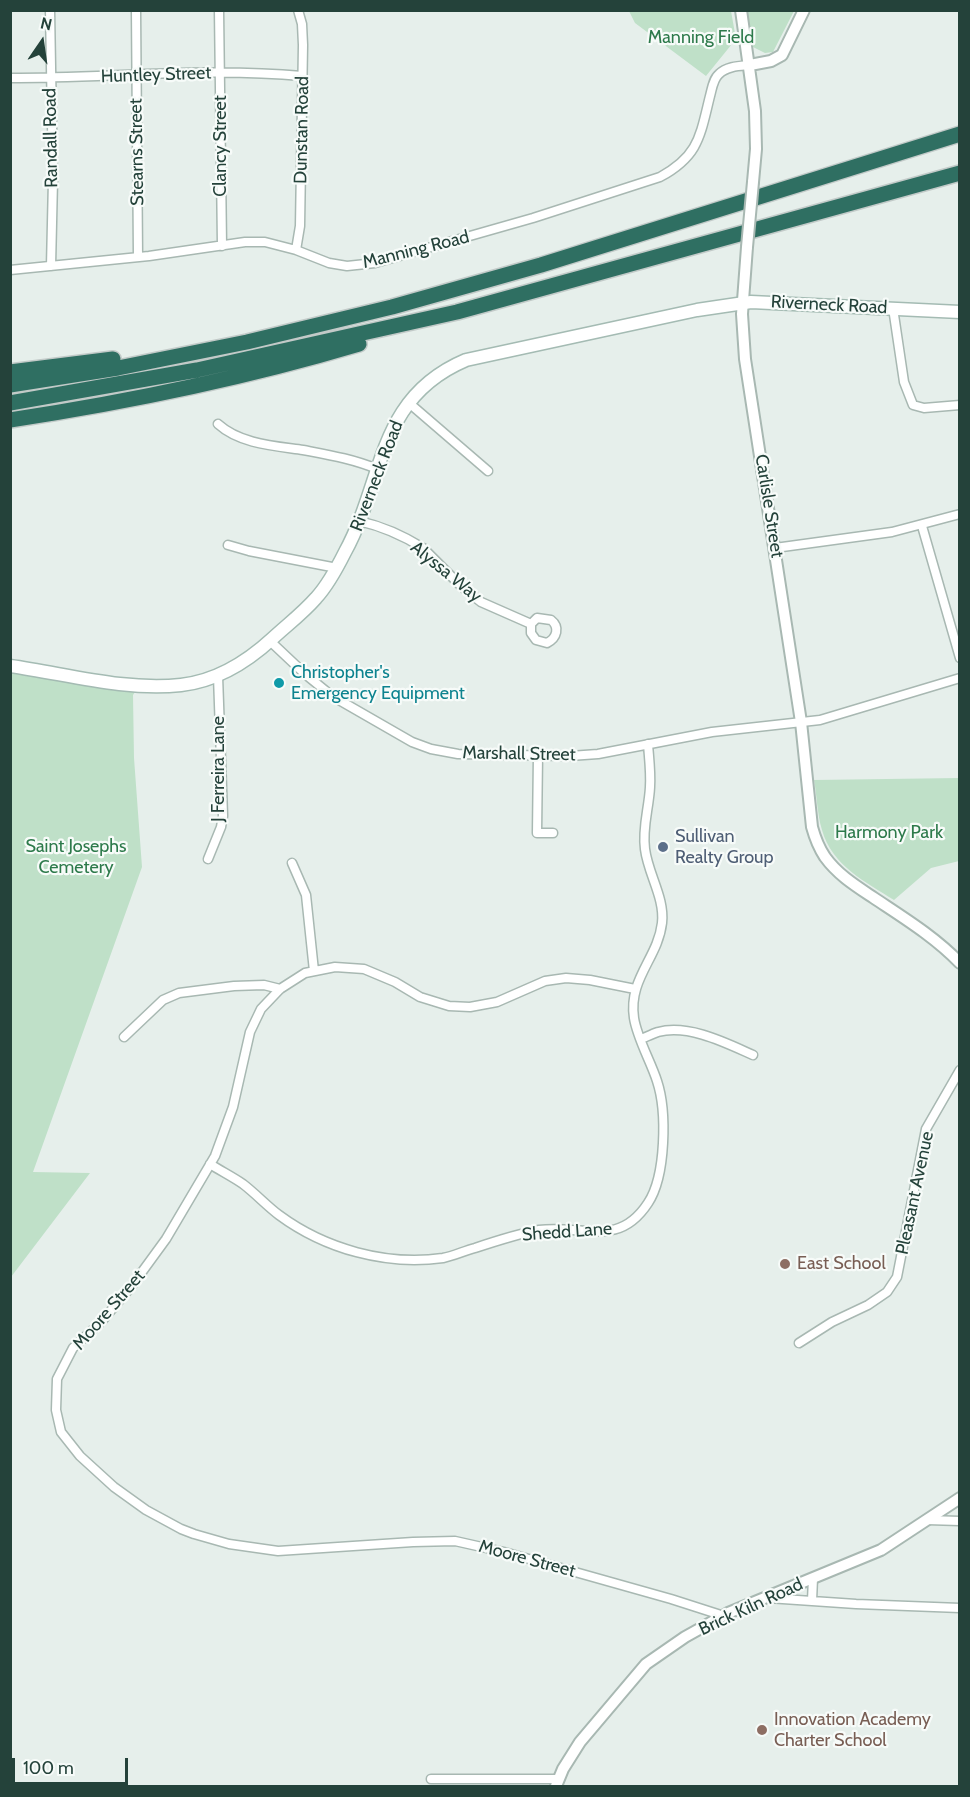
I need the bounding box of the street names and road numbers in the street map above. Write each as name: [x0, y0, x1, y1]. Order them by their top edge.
street label: Huntley Street: [100, 62, 212, 88]
street label: Dunstan Road: [290, 76, 314, 184]
street label: Randall Road: [39, 88, 63, 188]
street label: Clancy Street: [210, 95, 232, 197]
street label: Stearns Street: [125, 98, 149, 206]
street label: Manning Road: [360, 226, 472, 274]
street label: Riverneck Road: [770, 291, 888, 319]
street label: Riverneck Road: [346, 418, 408, 534]
street label: Carlisle Street: [750, 453, 788, 559]
street label: Alyssa Way: [406, 537, 486, 607]
street label: J Ferreira Lane: [208, 716, 230, 822]
street label: Marshall Street: [462, 742, 576, 766]
street label: Pleasant Avenue: [891, 1129, 939, 1257]
street label: Shedd Lane: [521, 1218, 613, 1246]
street label: Moore Street: [68, 1265, 150, 1355]
street label: Moore Street: [476, 1536, 578, 1582]
street label: Brick Kiln Road: [696, 1573, 806, 1641]

